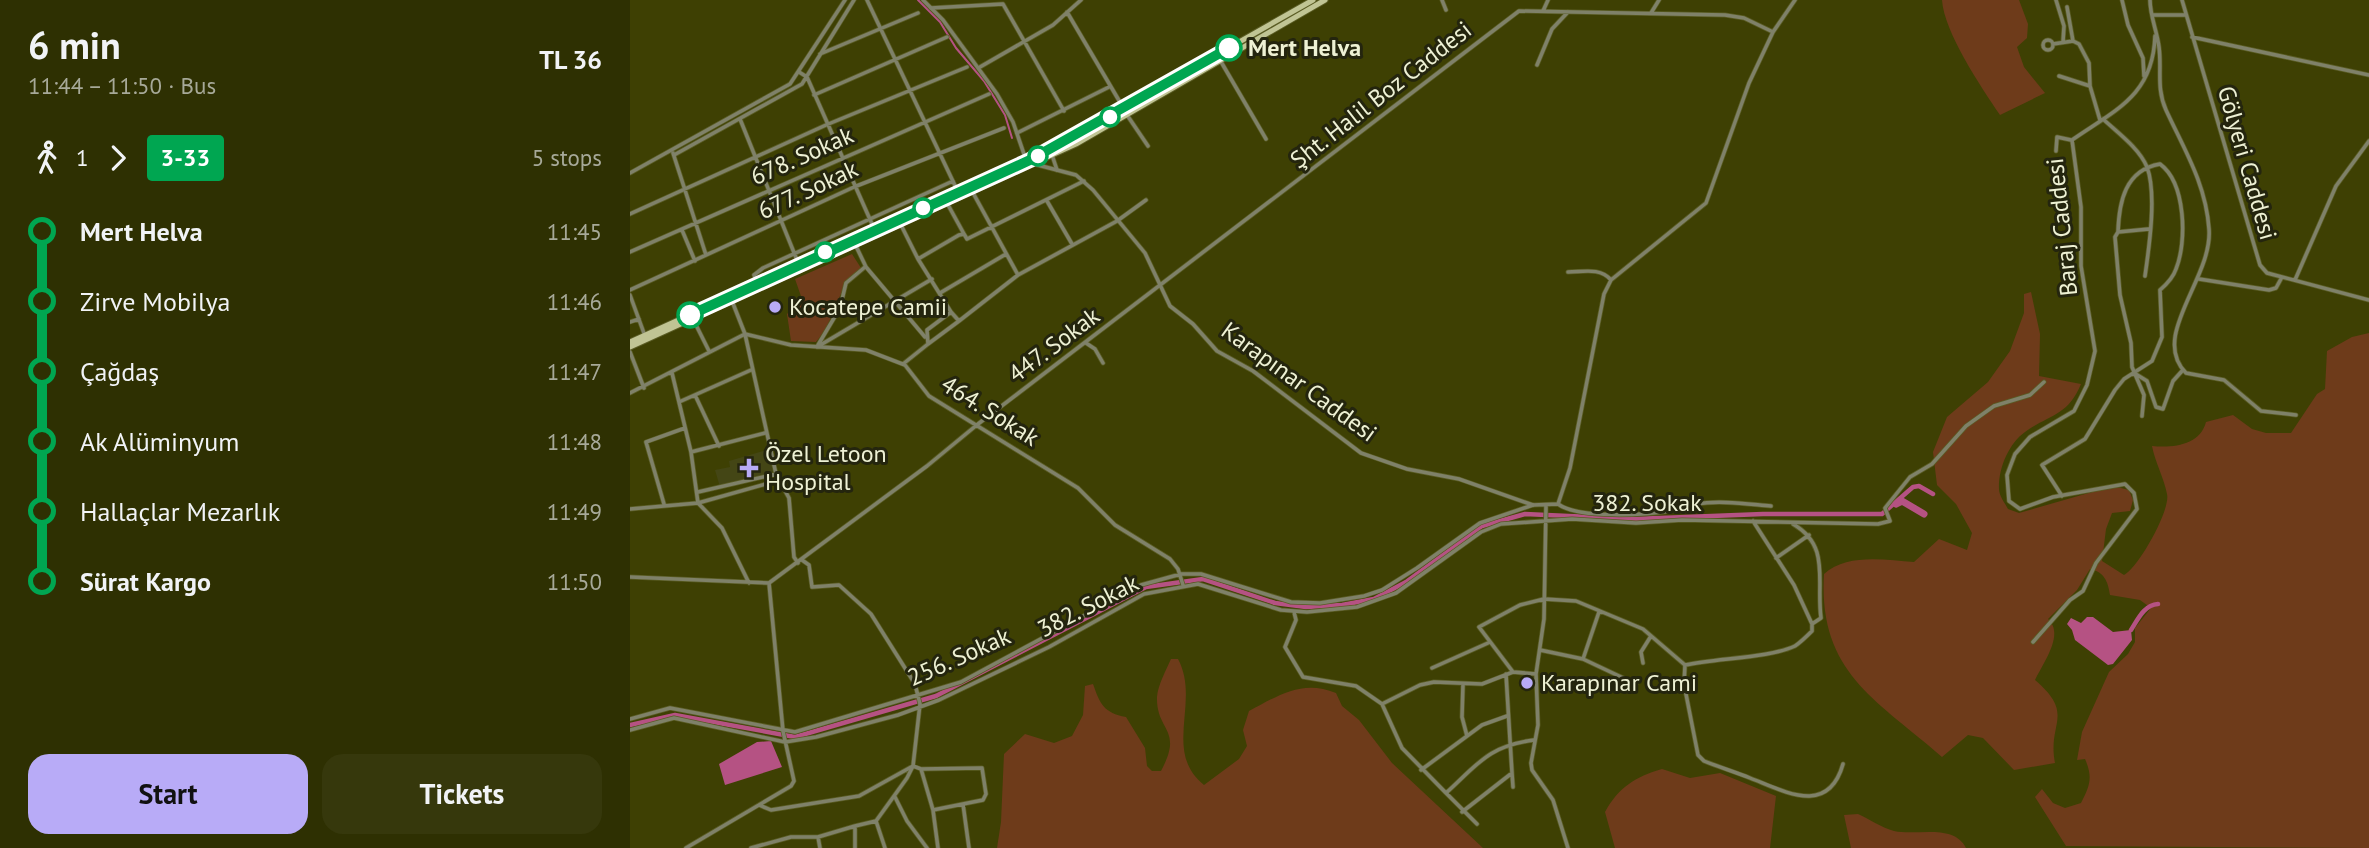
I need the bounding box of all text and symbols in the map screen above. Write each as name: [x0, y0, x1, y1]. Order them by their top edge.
street label: Şht. Halil Boz Caddesi: [1284, 14, 1478, 175]
text: 6 min: [28, 20, 121, 69]
place label: Mert Helva: [1248, 32, 1361, 63]
marker: Mert Helva: [1216, 35, 1242, 61]
text: TL 36: [539, 43, 602, 76]
text: 11:44 – 11:50 · Bus: [28, 71, 216, 100]
street label: Gölyeri Caddesi: [2211, 82, 2284, 243]
unlabelled marker: [1100, 107, 1120, 127]
street label: 678. Sokak: [746, 119, 859, 192]
icon: walk: [28, 139, 66, 177]
icon: forward: [99, 139, 137, 177]
text: 3-33: [161, 142, 210, 173]
text: 1: [76, 143, 89, 172]
text: 5 stops: [532, 143, 602, 172]
unlabelled marker: [1028, 146, 1048, 166]
street label: 677. Sokak: [753, 153, 863, 226]
street label: Baraj Caddesi: [2039, 157, 2084, 298]
unlabelled marker: [913, 198, 933, 218]
text: Mert Helva: [80, 215, 203, 248]
text: 11:45: [547, 217, 602, 246]
unlabelled marker: [815, 242, 835, 262]
text: Zirve Mobilya: [80, 285, 231, 318]
text: 11:46: [547, 287, 602, 316]
place label: Kocatepe Camii: [789, 291, 947, 322]
marker: Kocatepe Camii: [767, 299, 783, 315]
street label: 447. Sokak: [1002, 300, 1106, 389]
unlabelled marker: [677, 302, 703, 328]
street label: Karapınar Caddesi: [1215, 315, 1383, 448]
text: Çağdaş: [80, 355, 159, 388]
text: 11:47: [547, 357, 602, 386]
street label: 464. Sokak: [936, 368, 1045, 453]
text: Ak Alüminyum: [80, 425, 239, 458]
text: 11:48: [547, 427, 602, 456]
place label: Özel Letoon Hospital: [765, 438, 887, 497]
marker: Özel Letoon Hospital: [739, 458, 759, 478]
street label: 382. Sokak: [1592, 487, 1702, 518]
text: Hallaçlar Mezarlık: [80, 495, 280, 528]
text: 11:49: [547, 497, 602, 526]
text: Sürat Kargo: [80, 565, 211, 598]
text: 11:50: [547, 567, 602, 596]
street label: 382. Sokak: [1032, 567, 1144, 644]
street label: 256. Sokak: [903, 620, 1016, 693]
place label: Karapınar Cami: [1541, 667, 1697, 698]
marker: Karapınar Cami: [1519, 675, 1535, 691]
button: Start: [28, 754, 308, 834]
button: Tickets: [322, 754, 602, 834]

